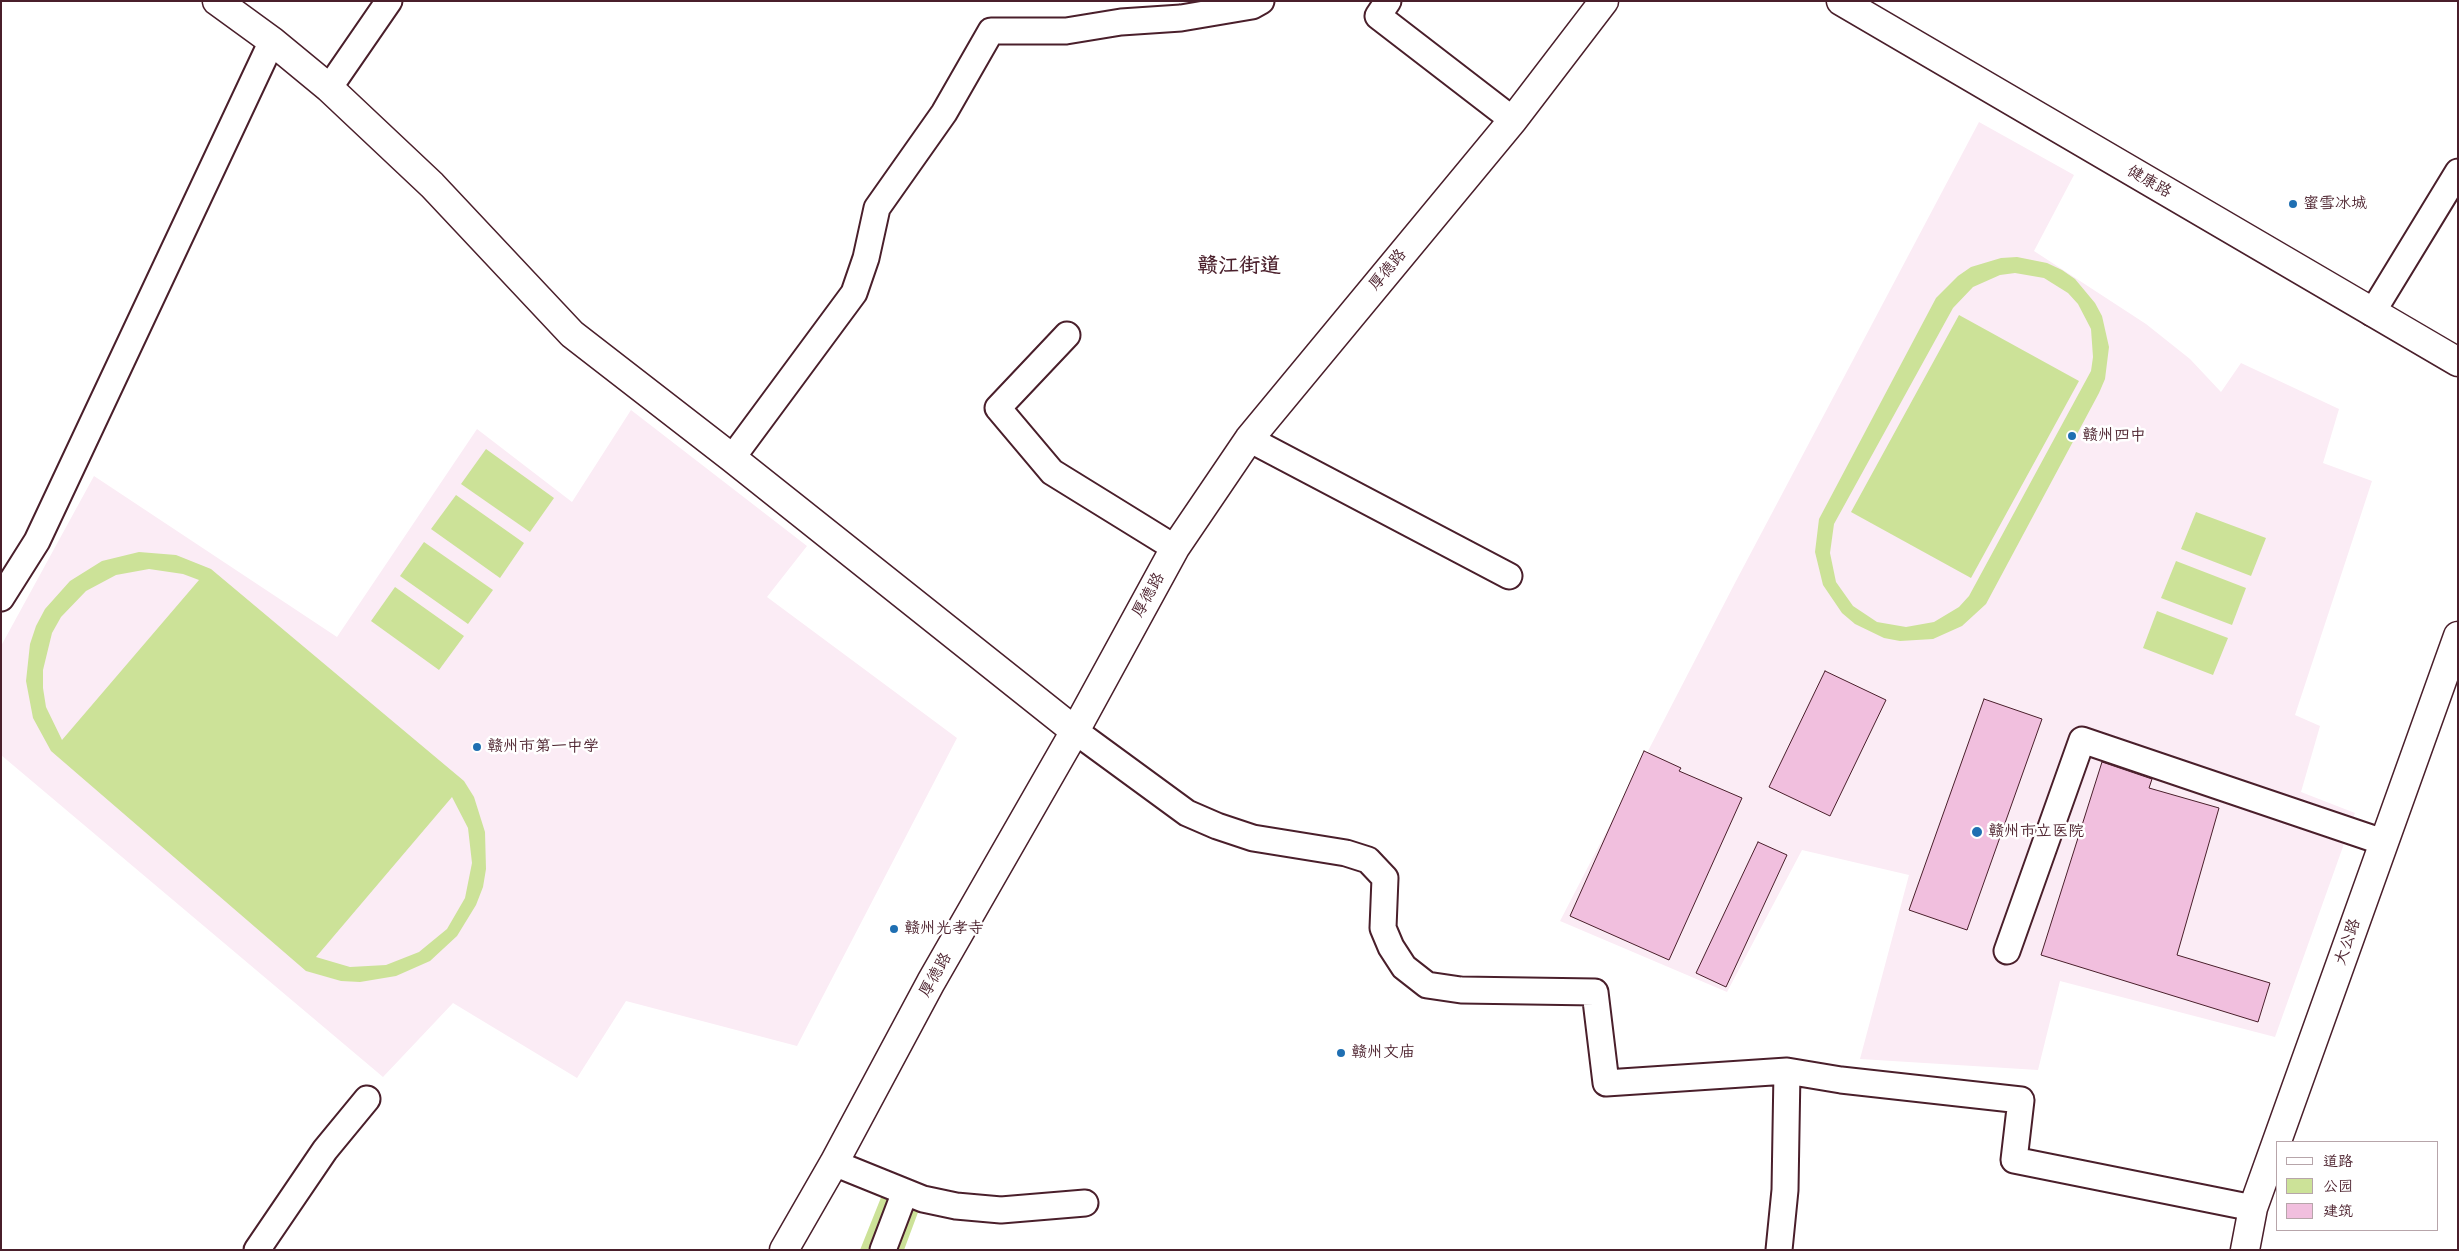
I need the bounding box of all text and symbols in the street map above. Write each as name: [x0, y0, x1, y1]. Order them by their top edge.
street label: 健康路: [2123, 162, 2175, 202]
place label: 蜜雪冰城: [2303, 194, 2367, 214]
marker: 蜜雪冰城: [2287, 198, 2299, 210]
street label: 厚德路: [1365, 245, 1411, 295]
district label: 赣江街道: [1197, 254, 1281, 280]
place label: 赣州四中: [2082, 426, 2146, 446]
marker: 赣州四中: [2066, 430, 2078, 442]
street label: 厚德路: [1129, 569, 1169, 621]
place label: 赣州市第一中学: [487, 737, 599, 757]
marker: 赣州市第一中学: [471, 741, 483, 753]
place label: 赣州市立医院: [1988, 822, 2084, 842]
marker: 赣州市立医院: [1970, 825, 1984, 839]
street label: 大公路: [2331, 916, 2365, 968]
place label: 赣州光孝寺: [904, 919, 984, 939]
marker: 赣州光孝寺: [888, 923, 900, 935]
street label: 厚德路: [916, 949, 956, 1001]
place label: 赣州文庙: [1351, 1043, 1415, 1063]
marker: 赣州文庙: [1335, 1047, 1347, 1059]
legend: [2276, 1141, 2439, 1231]
text: 道路: [2323, 1148, 2353, 1174]
text: 公园: [2323, 1173, 2353, 1199]
text: 建筑: [2323, 1198, 2353, 1224]

